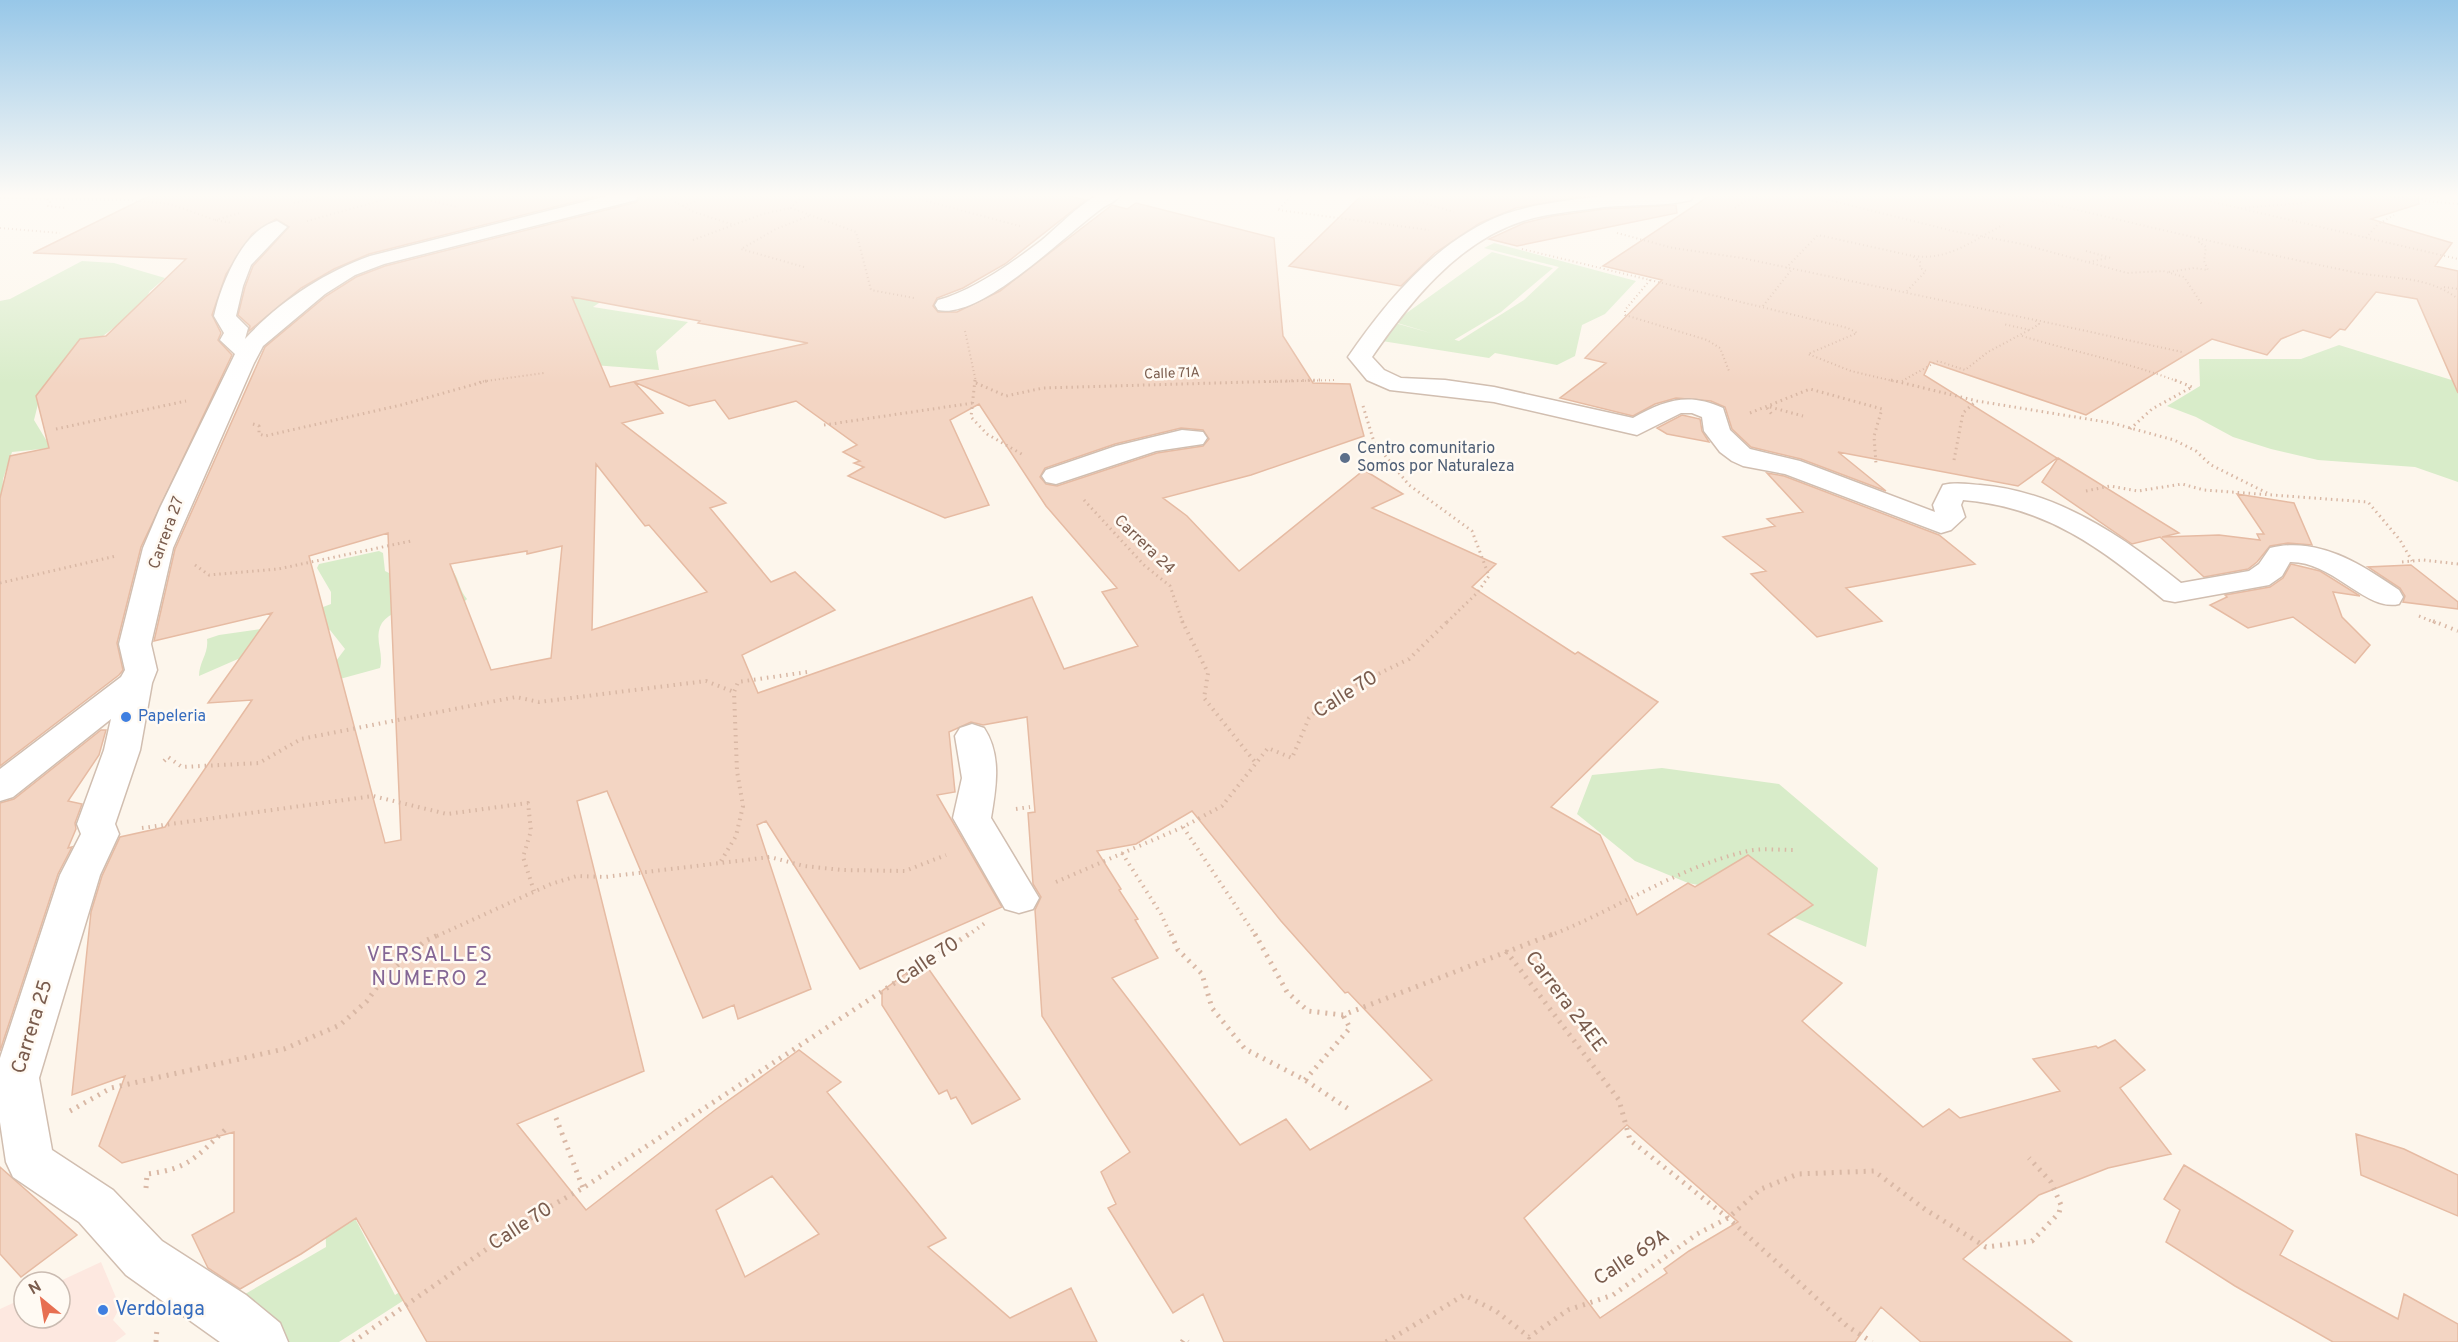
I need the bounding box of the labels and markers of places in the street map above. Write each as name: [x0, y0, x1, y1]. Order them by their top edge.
place label: Centro comunitario Somos por Naturaleza: [1357, 439, 1514, 477]
marker: Centro comunitario Somos por Naturaleza: [1338, 451, 1352, 465]
place label: Papeleria: [138, 707, 206, 727]
marker: Papeleria: [119, 710, 133, 724]
place label: Verdolaga: [115, 1297, 205, 1323]
marker: Verdolaga: [96, 1303, 110, 1317]

